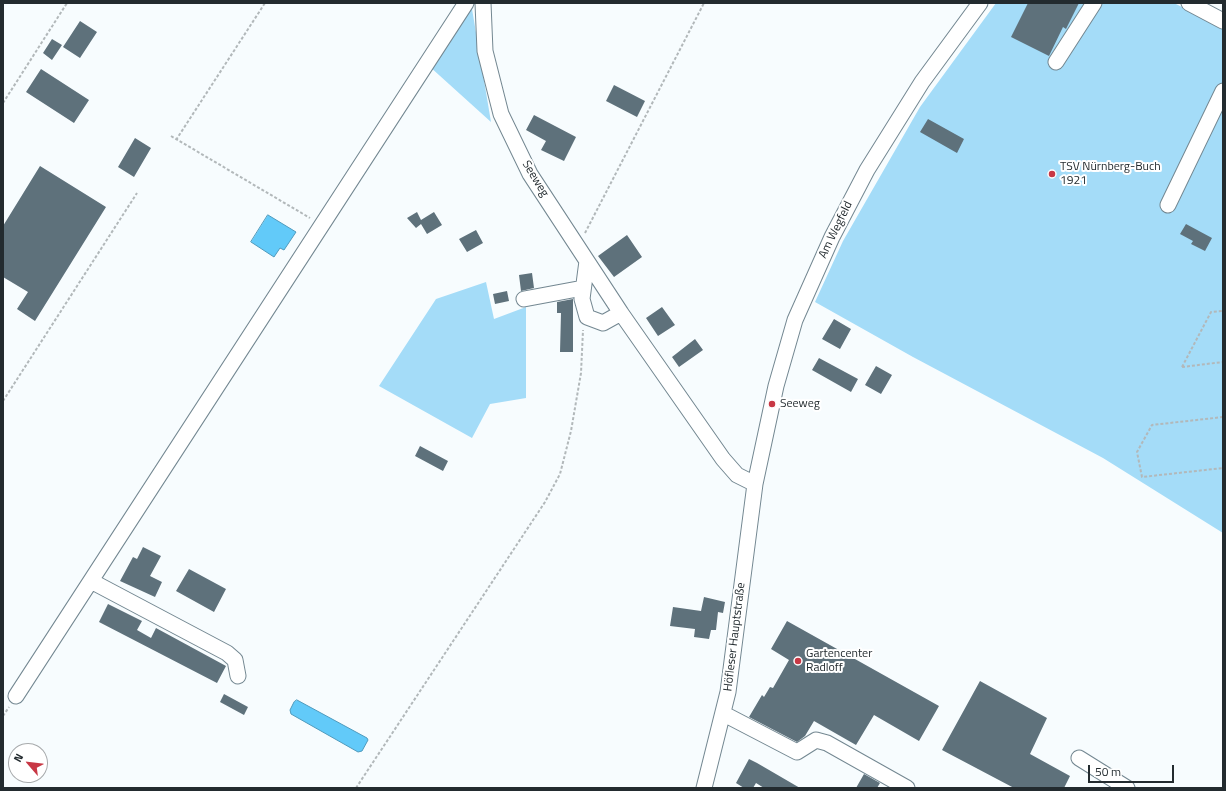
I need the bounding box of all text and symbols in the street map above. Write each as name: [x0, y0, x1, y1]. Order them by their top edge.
street label: Seeweg: [519, 158, 551, 200]
place label: TSV Nürnberg-Buch 1921: [1060, 160, 1161, 188]
marker: TSV Nürnberg-Buch 1921: [1047, 169, 1057, 179]
street label: Am Wegfeld: [816, 199, 856, 261]
place label: Seeweg: [780, 397, 820, 411]
marker: Seeweg: [767, 399, 777, 409]
street label: Höfleser Hauptstraße: [721, 582, 749, 692]
place label: Gartencenter Radloff: [806, 647, 872, 675]
marker: Gartencenter Radloff: [793, 656, 803, 666]
north arrow: [8, 743, 48, 783]
text: N: [9, 751, 27, 765]
scale bar: [1090, 757, 1176, 783]
text: 50 m: [1095, 762, 1121, 781]

